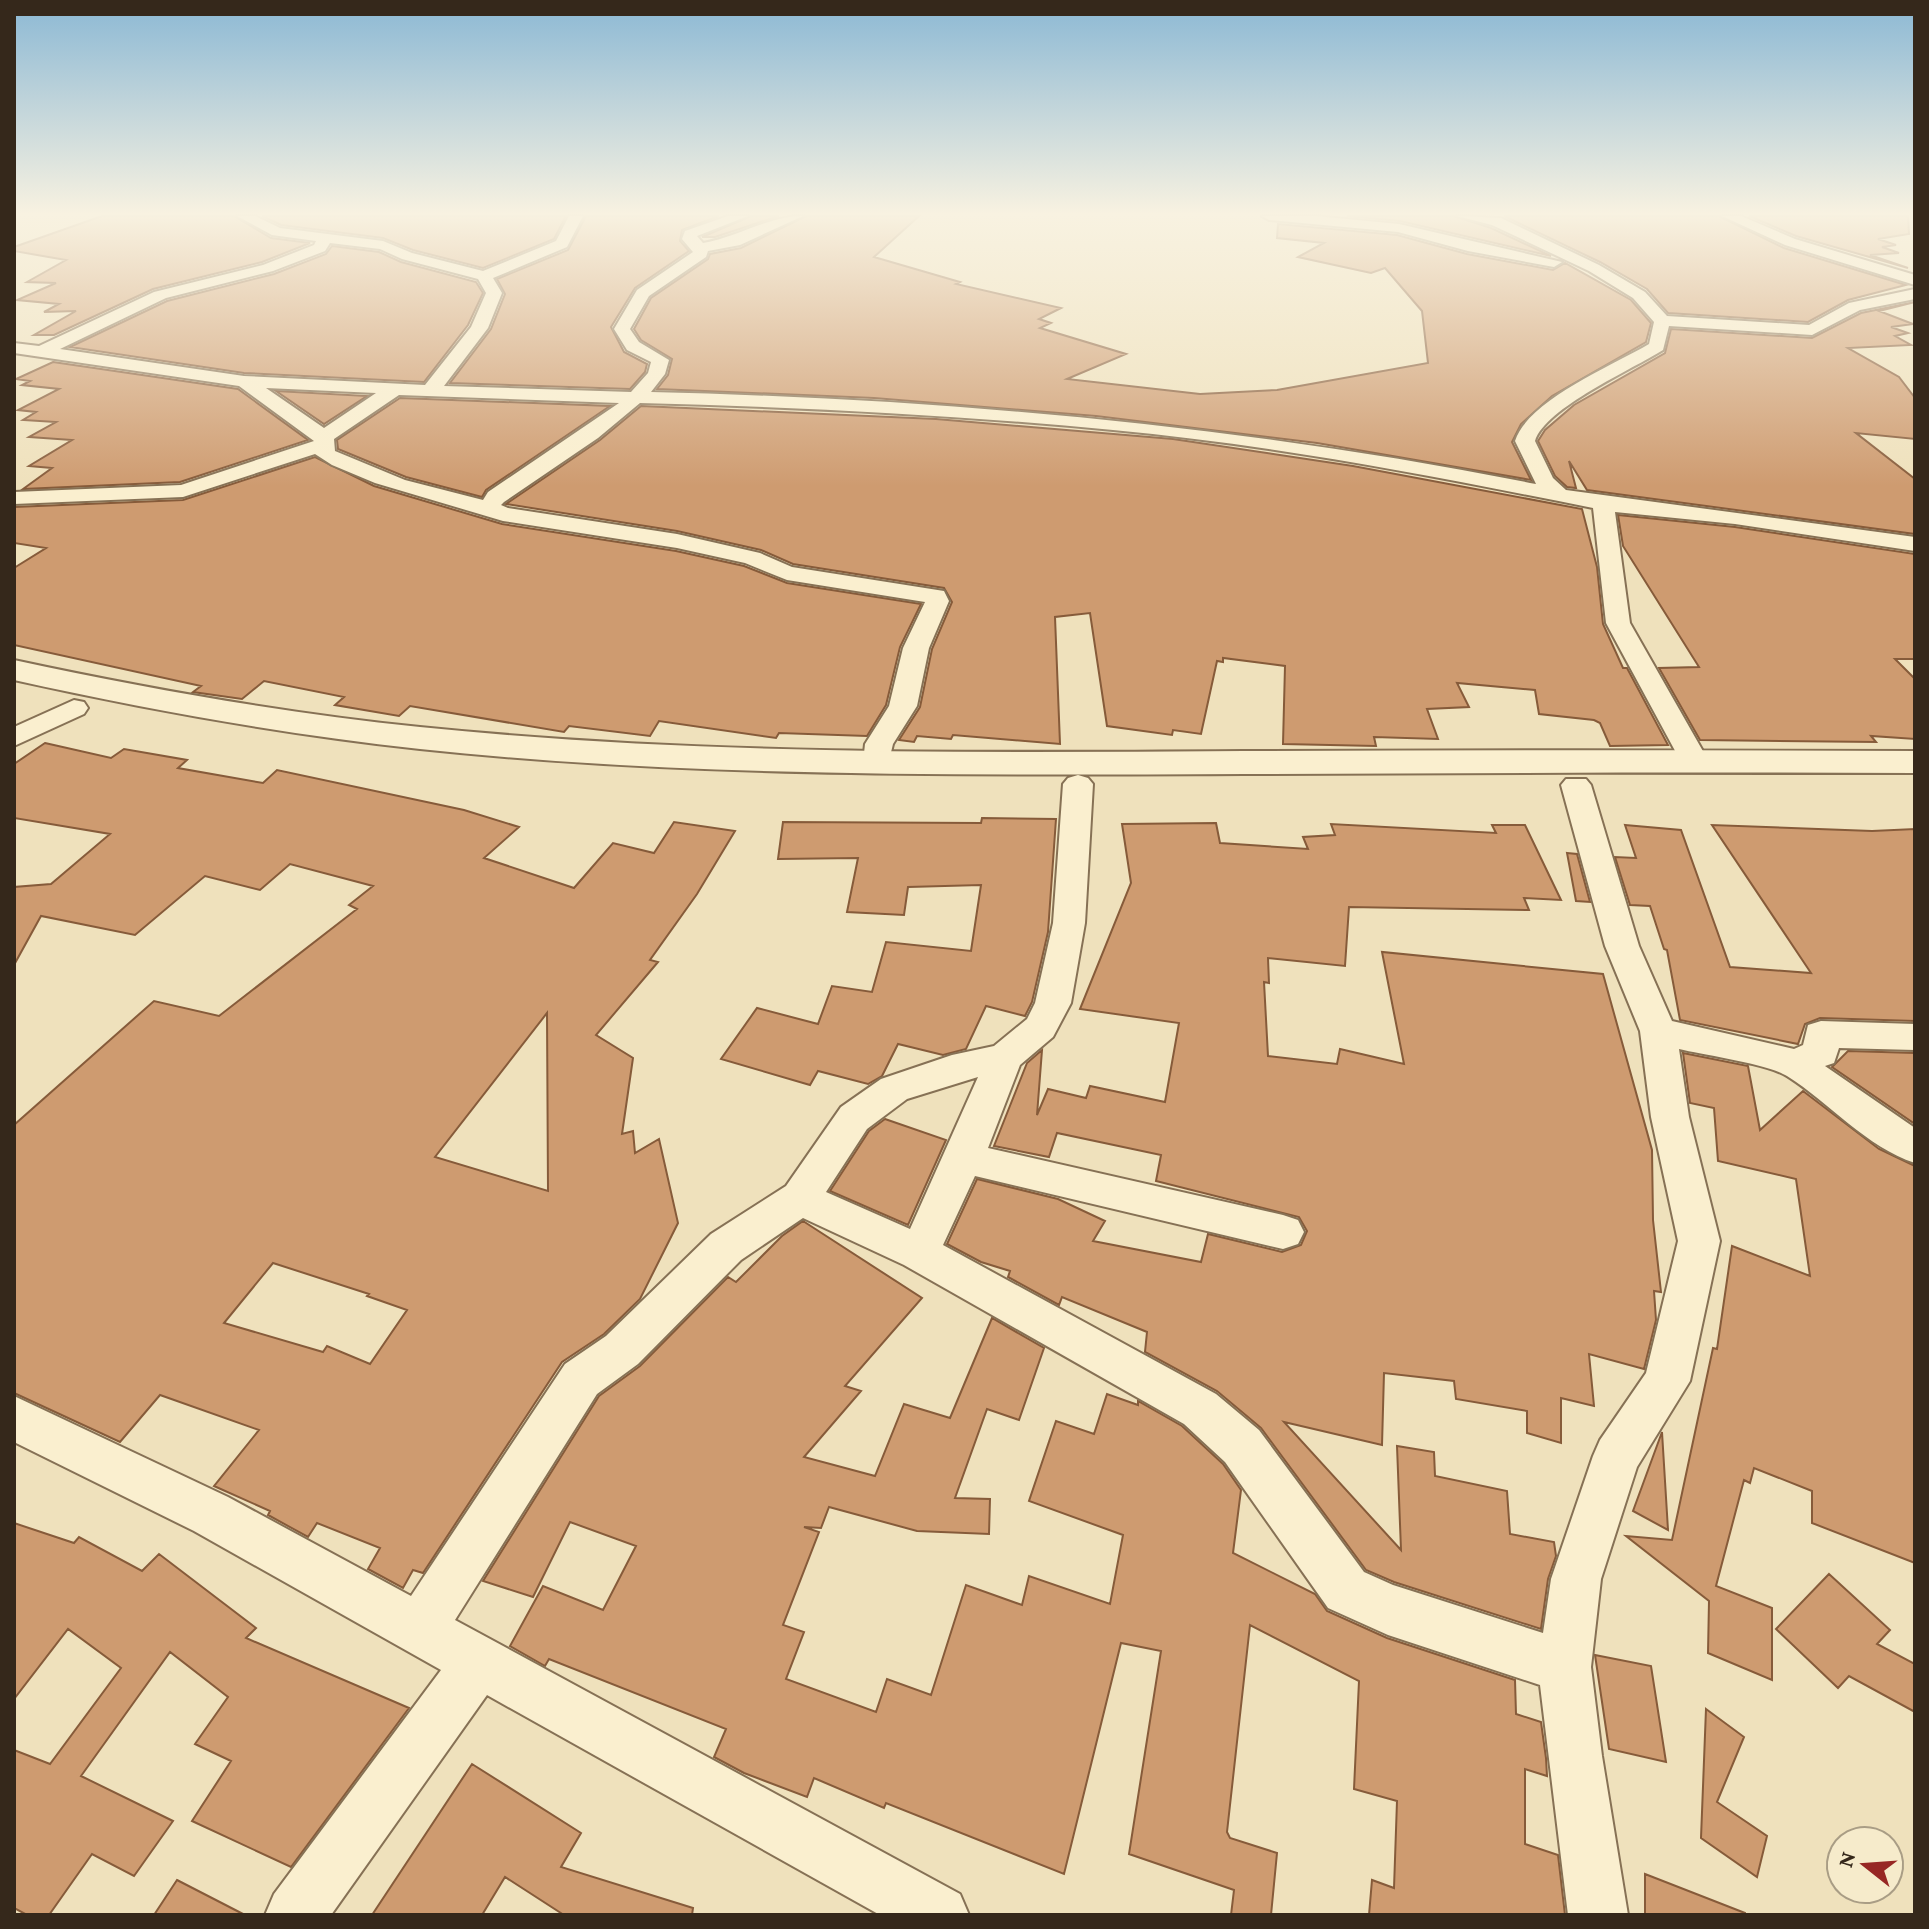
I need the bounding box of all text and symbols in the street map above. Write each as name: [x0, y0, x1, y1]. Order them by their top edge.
north arrow: [1825, 1825, 1905, 1905]
text: N: [1832, 1848, 1860, 1870]

